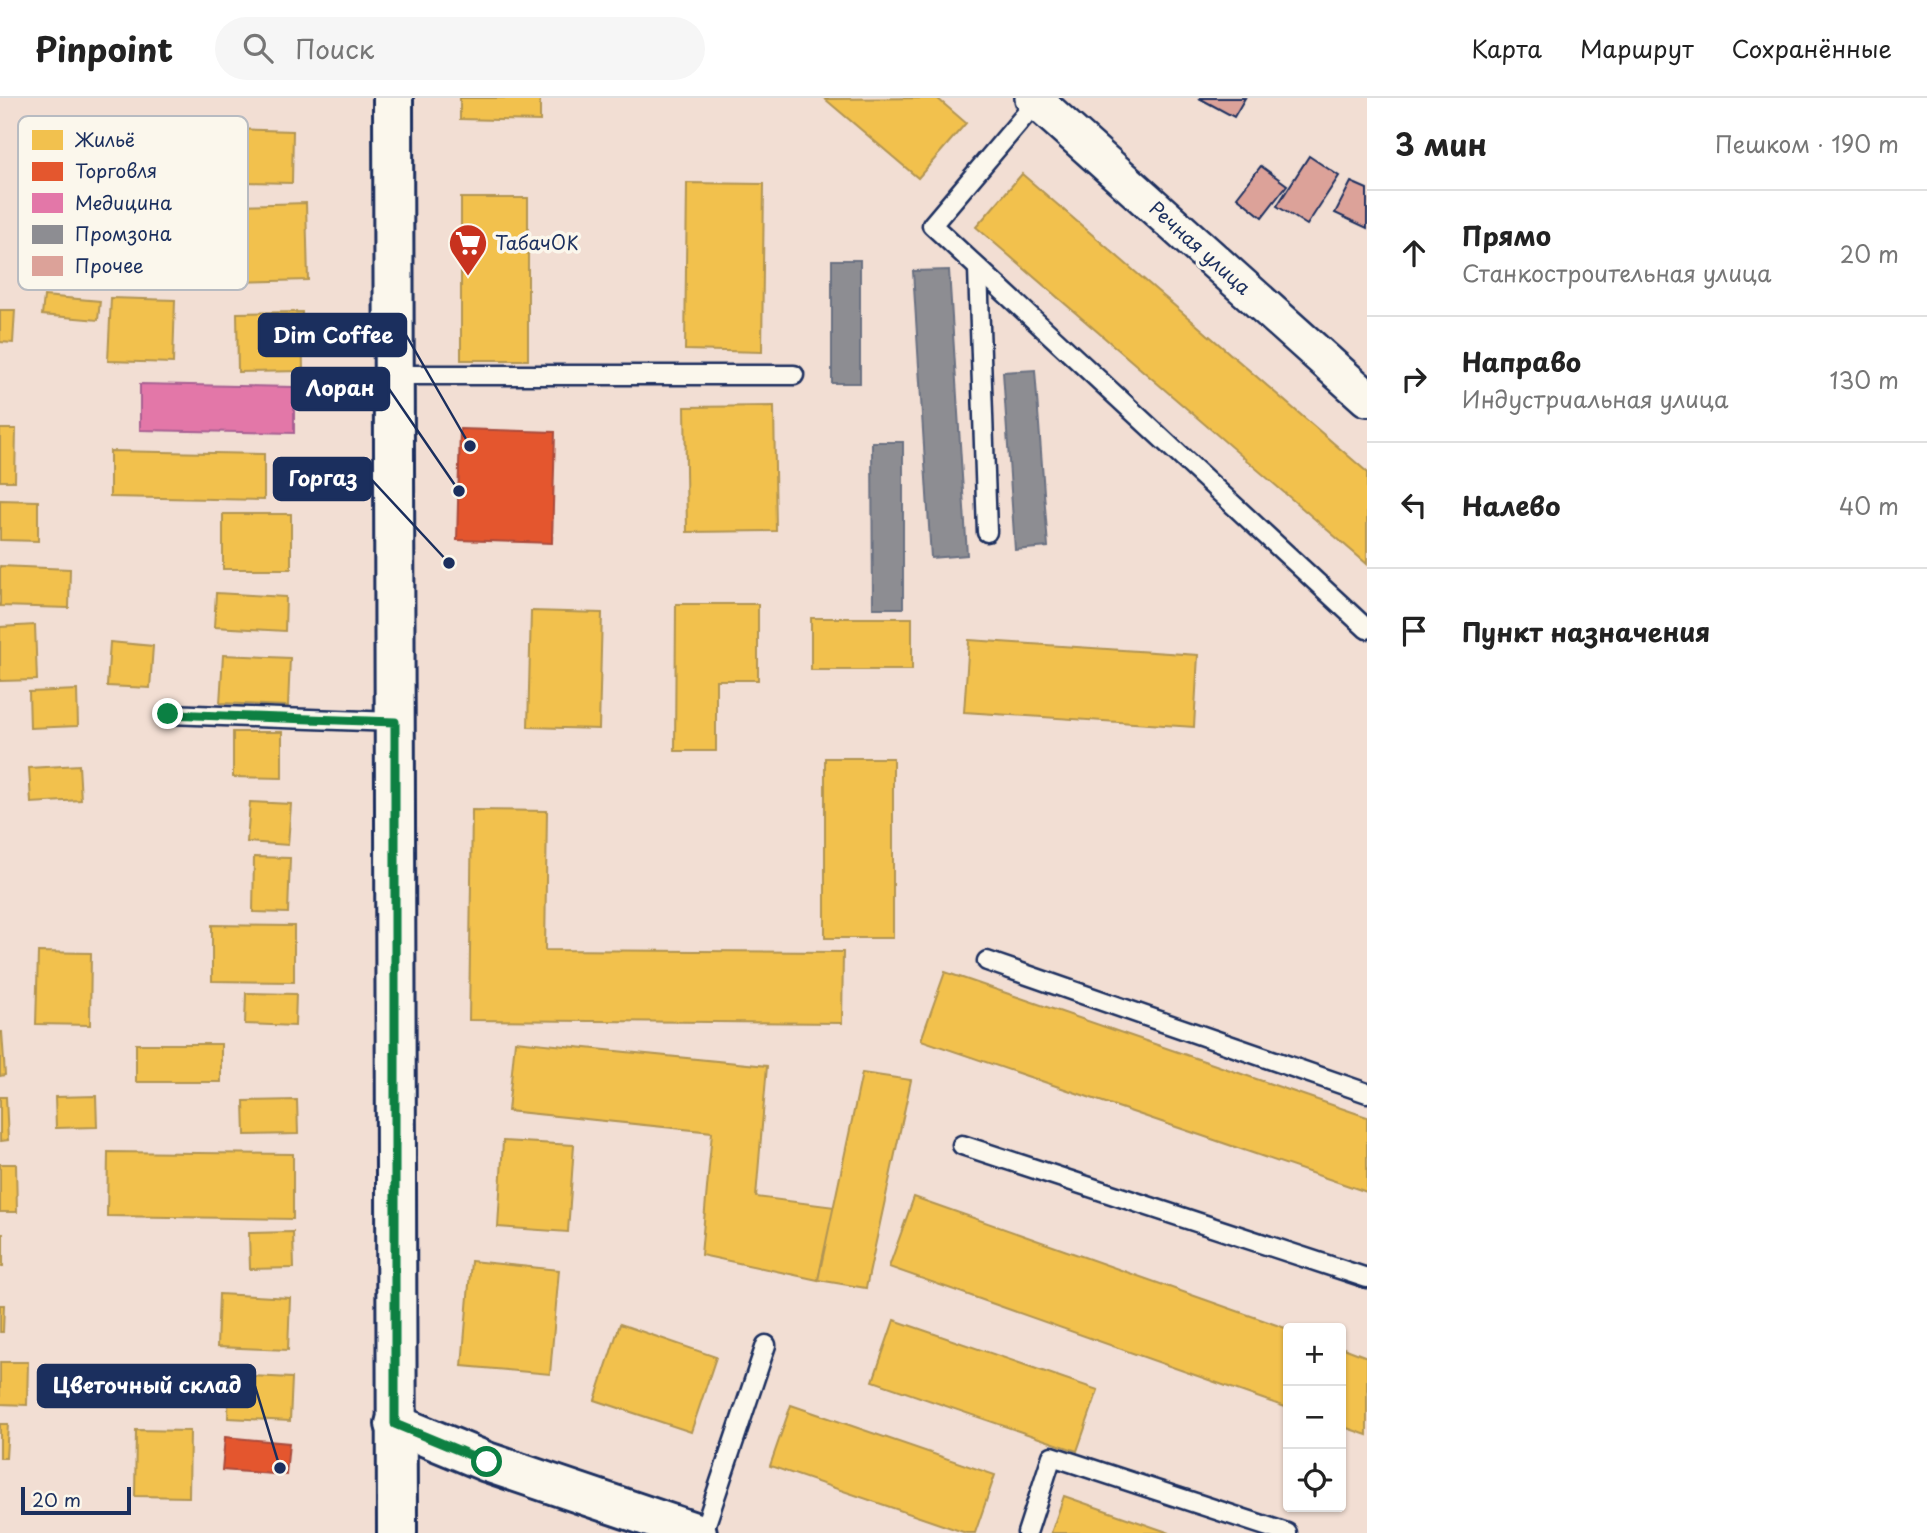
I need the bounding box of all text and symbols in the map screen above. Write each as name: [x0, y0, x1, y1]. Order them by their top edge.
search box: [215, 17, 705, 80]
text: Pinpoint: [35, 23, 173, 73]
icon: search: [239, 29, 277, 67]
text: Поиск: [295, 29, 374, 68]
text: Карта: [1471, 30, 1542, 66]
text: Маршрут: [1580, 30, 1694, 66]
text: Сохранённые: [1732, 30, 1892, 66]
legend: [18, 116, 248, 290]
text: 3 мин: [1395, 121, 1487, 166]
text: Жильё: [74, 125, 135, 153]
text: Пешком · 190 m: [1715, 126, 1899, 161]
text: Торговля: [75, 156, 157, 184]
text: Медицина: [75, 188, 172, 216]
street label: Речная улица: [1144, 194, 1258, 301]
text: Прямо: [1462, 216, 1551, 255]
text: Промзона: [75, 219, 172, 247]
supermarket icon: ТабачОК: [447, 222, 489, 277]
place label: ТабачОК: [495, 228, 578, 256]
icon: ahead: [1395, 234, 1433, 272]
text: 20 m: [1840, 236, 1899, 271]
text: Прочее: [75, 251, 144, 279]
text: Станкостроительная улица: [1462, 255, 1772, 290]
callout: Dim Coffee: [259, 314, 406, 356]
text: Dim Coffee: [273, 318, 393, 350]
text: Направо: [1462, 342, 1581, 381]
icon: right: [1395, 360, 1433, 398]
text: 130 m: [1829, 362, 1899, 397]
callout: Лоран: [292, 368, 389, 410]
text: Лоран: [306, 371, 374, 403]
text: Индустриальная улица: [1462, 381, 1728, 416]
callout: Горгаз: [274, 458, 371, 500]
text: Горгаз: [289, 461, 357, 493]
icon: left: [1395, 486, 1433, 524]
text: Налево: [1462, 486, 1560, 525]
text: 40 m: [1839, 488, 1899, 523]
icon: arrive: [1395, 612, 1433, 650]
text: Пункт назначения: [1462, 612, 1710, 651]
route end: [152, 698, 183, 729]
map controls: [1283, 1323, 1346, 1512]
button: +: [1283, 1323, 1346, 1386]
callout: Цветочный склад: [38, 1365, 255, 1407]
text: Цветочный склад: [53, 1368, 242, 1400]
button: −: [1283, 1386, 1346, 1449]
route start: [471, 1446, 502, 1477]
button: locate: [1283, 1449, 1346, 1512]
scale bar: [21, 1484, 131, 1516]
text: 20 m: [32, 1485, 81, 1513]

